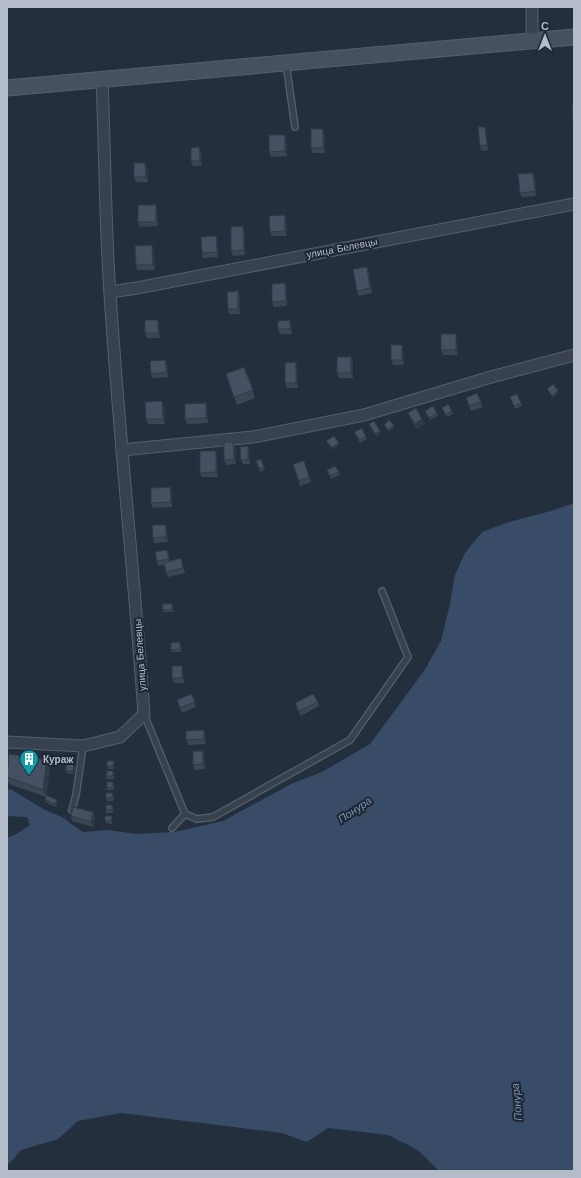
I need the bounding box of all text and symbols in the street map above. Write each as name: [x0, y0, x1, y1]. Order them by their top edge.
north arrow: [525, 16, 565, 56]
text: С: [541, 20, 549, 33]
street label: улица Белевцы: [305, 236, 379, 260]
street label: улица Белевцы: [132, 619, 148, 691]
building icon: Кураж: [18, 748, 40, 776]
place label: Кураж: [43, 754, 74, 765]
water label: Понура: [336, 794, 374, 826]
water label: Понура: [509, 1083, 525, 1121]

